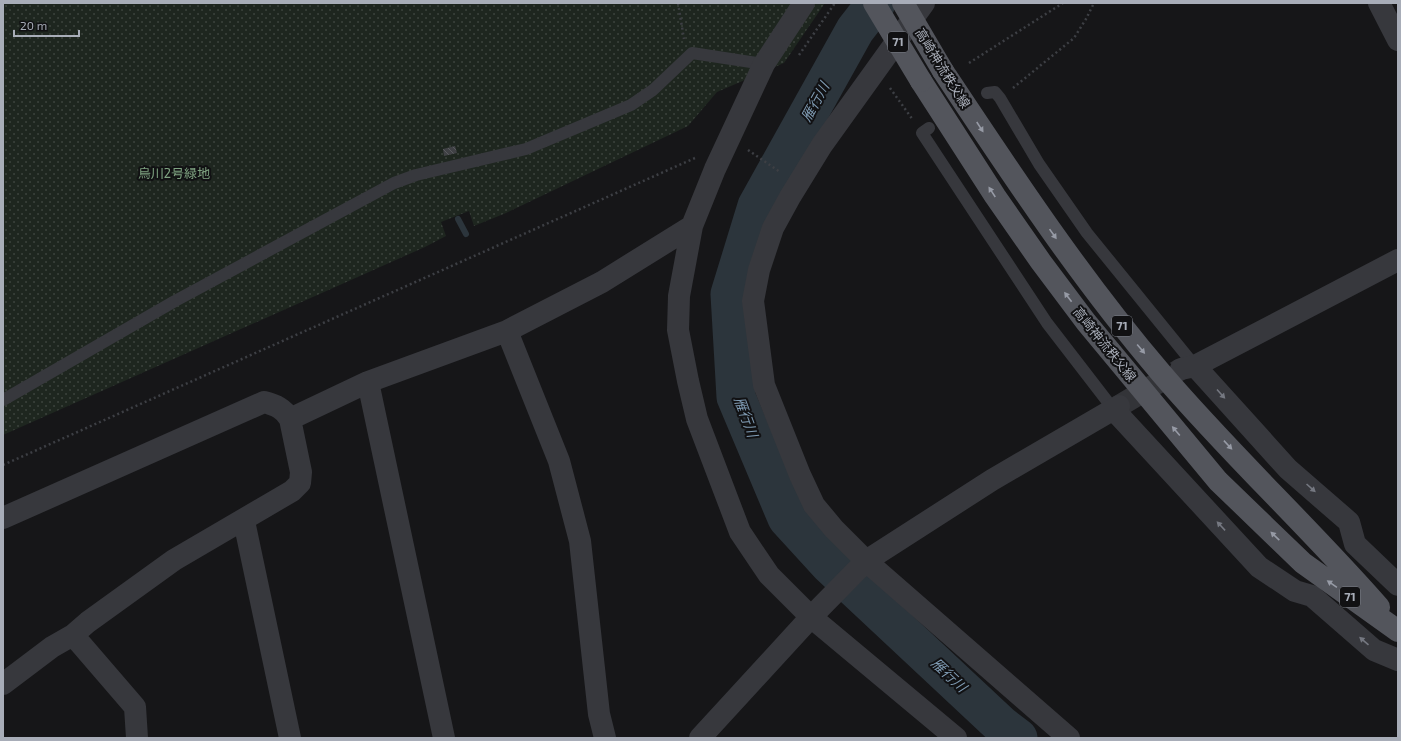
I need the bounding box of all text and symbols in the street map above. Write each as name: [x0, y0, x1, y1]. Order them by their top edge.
scale bar: [14, 12, 79, 38]
text: 20 m: [20, 18, 47, 32]
street label: 高崎神流秩父線: [912, 25, 974, 111]
road number: 71: [888, 32, 908, 52]
water label: 雁行川: [797, 78, 833, 124]
one-way arrow: [976, 122, 984, 132]
park label: 烏川2号緑地: [138, 165, 210, 181]
one-way arrow: [988, 187, 996, 197]
one-way arrow: [1049, 229, 1057, 240]
one-way arrow: [1064, 292, 1072, 303]
street label: 高崎神流秩父線: [1070, 304, 1140, 384]
road number: 71: [1112, 316, 1132, 336]
one-way arrow: [1136, 343, 1145, 354]
one-way arrow: [1216, 390, 1225, 399]
water label: 雁行川: [731, 394, 762, 441]
one-way arrow: [1172, 425, 1181, 436]
one-way arrow: [1223, 440, 1232, 450]
one-way arrow: [1305, 484, 1316, 493]
one-way arrow: [1216, 521, 1225, 531]
one-way arrow: [1270, 531, 1280, 541]
one-way arrow: [1327, 580, 1337, 588]
road number: 71: [1340, 587, 1360, 607]
one-way arrow: [1359, 637, 1369, 646]
water label: 雁行川: [928, 654, 972, 697]

